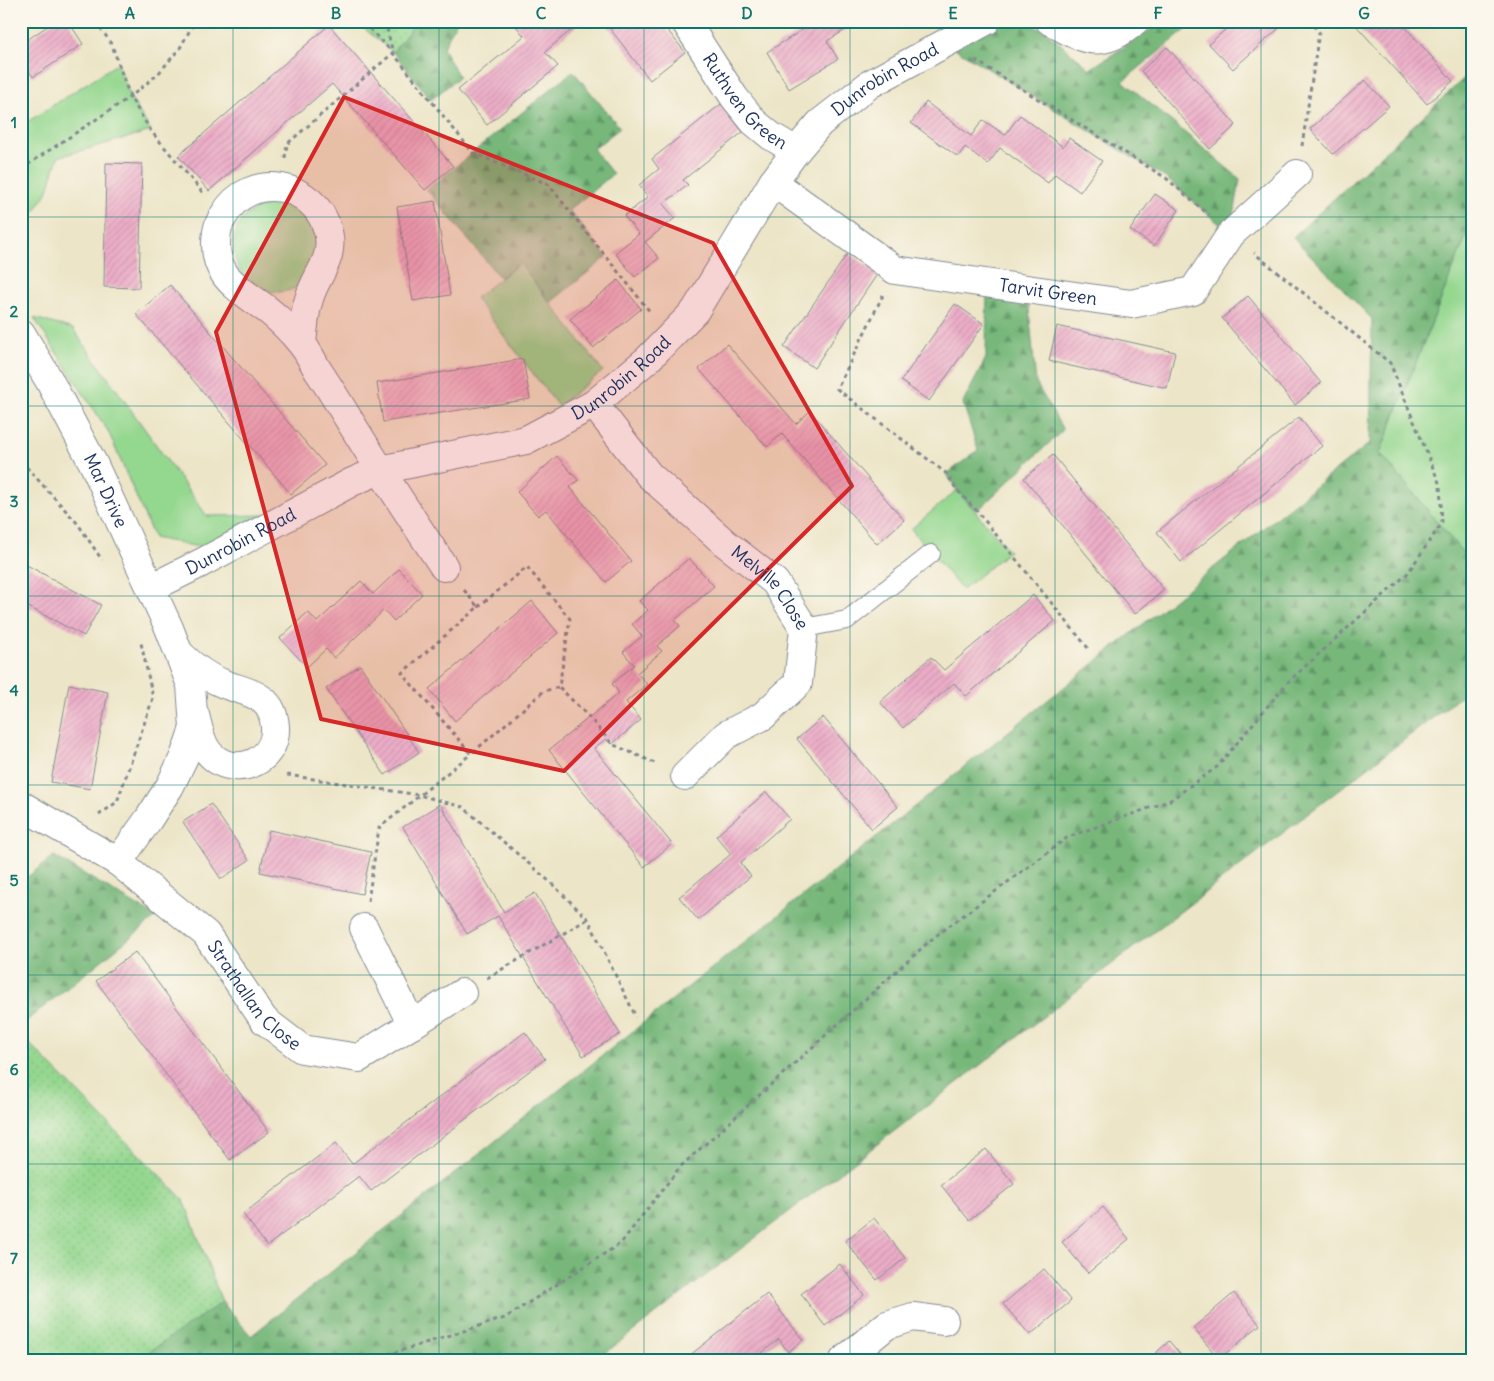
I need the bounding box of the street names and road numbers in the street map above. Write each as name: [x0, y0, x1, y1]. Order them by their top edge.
street label: Dunrobin Road: [826, 37, 943, 121]
street label: Ruthven Green: [698, 49, 792, 154]
street label: Tarvit Green: [998, 273, 1099, 310]
street label: Dunrobin Road: [567, 330, 676, 425]
street label: Mar Drive: [79, 449, 133, 531]
street label: Dunrobin Road: [181, 502, 300, 580]
street label: Melville Close: [727, 540, 814, 634]
street label: Strathallan Close: [203, 936, 306, 1055]

